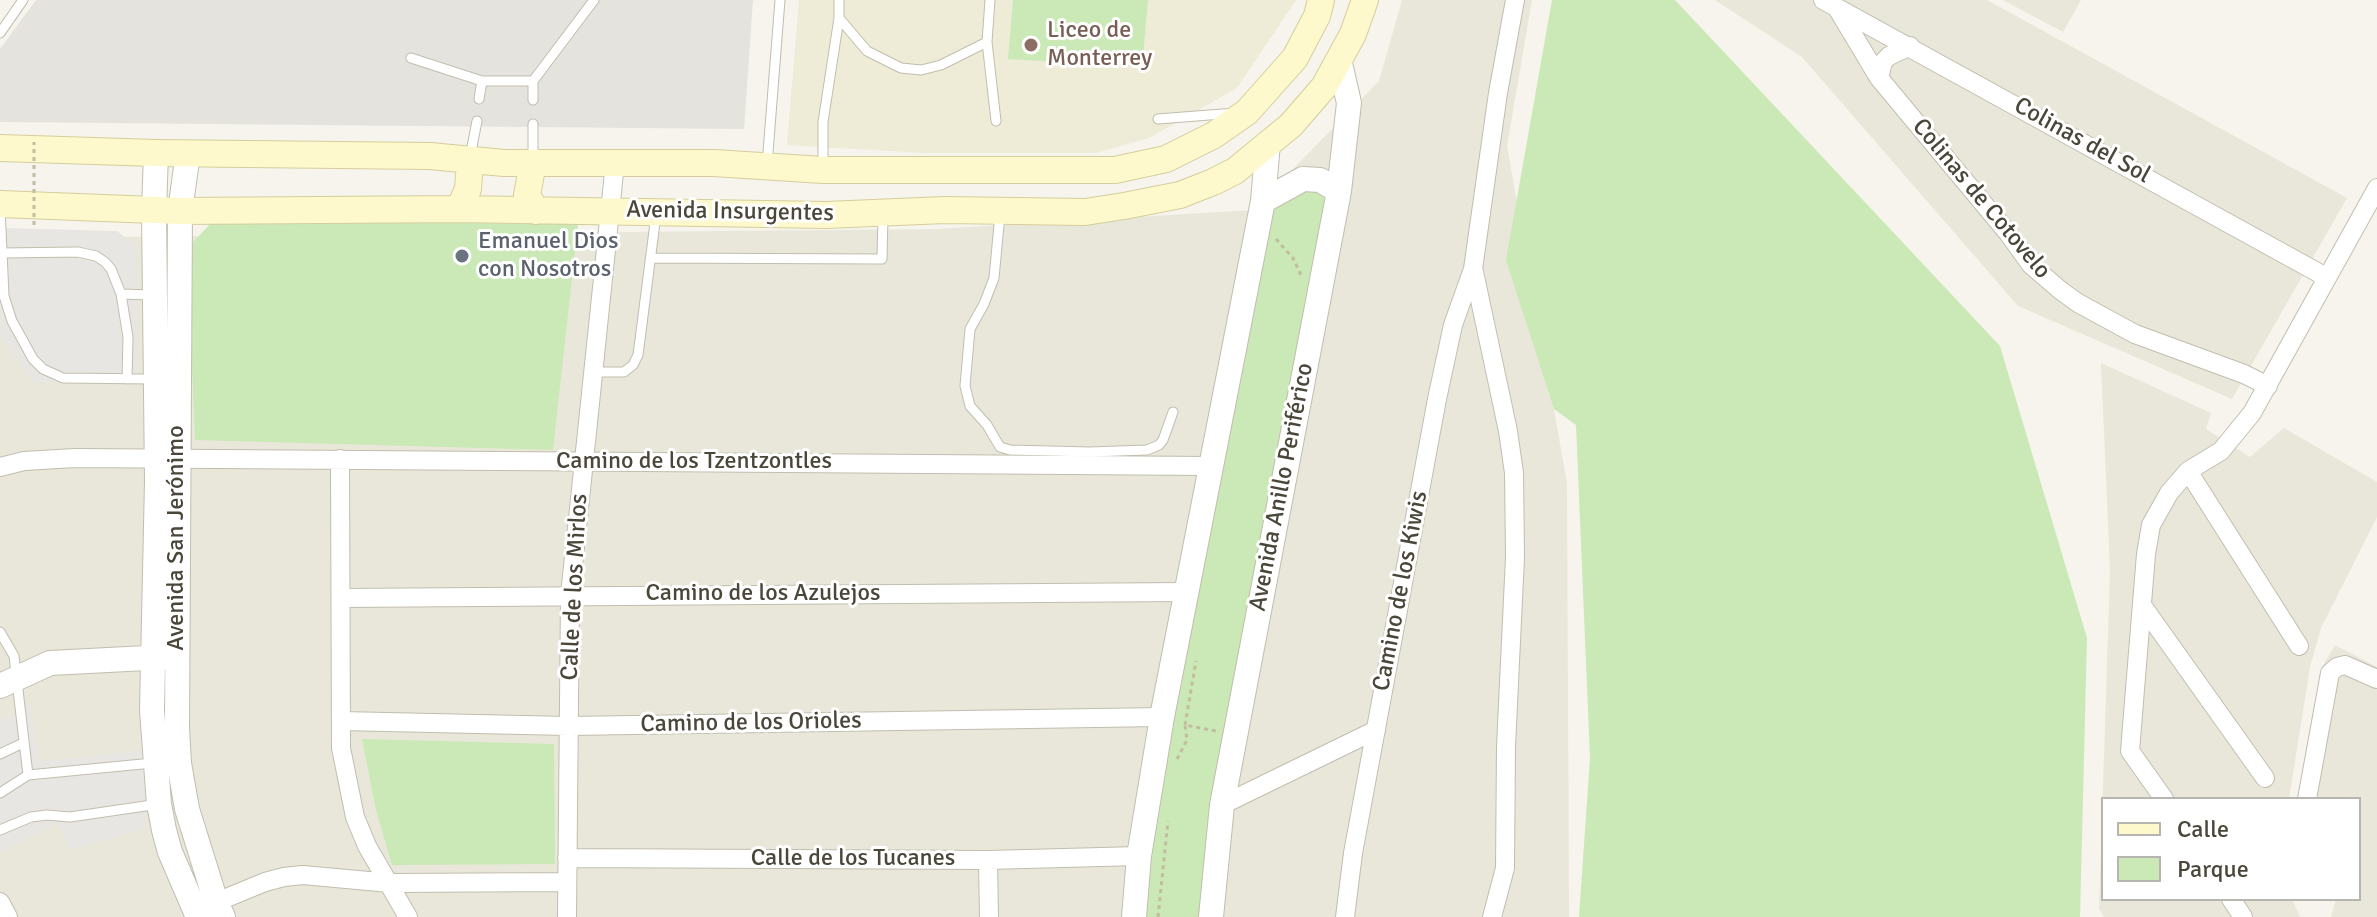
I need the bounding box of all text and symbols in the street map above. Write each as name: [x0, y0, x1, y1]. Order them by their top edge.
place label: Liceo de Monterrey: [1047, 17, 1152, 73]
marker: Liceo de Monterrey: [1022, 36, 1040, 54]
street label: Colinas del Sol: [2009, 92, 2155, 190]
street label: Colinas de Cotovelo: [1906, 113, 2056, 285]
street label: Avenida Insurgentes: [626, 196, 834, 228]
place label: Emanuel Dios con Nosotros: [478, 228, 618, 284]
marker: Emanuel Dios con Nosotros: [453, 247, 471, 265]
street label: Avenida Anillo Periférico: [1244, 361, 1320, 613]
street label: Avenida San Jerónimo: [163, 425, 191, 651]
street label: Camino de los Tzentzontles: [556, 448, 832, 476]
street label: Camino de los Kiwis: [1367, 488, 1435, 694]
street label: Calle de los Mirlos: [556, 493, 594, 681]
street label: Camino de los Azulejos: [645, 580, 881, 608]
street label: Camino de los Orioles: [640, 707, 862, 739]
legend: [2101, 797, 2361, 901]
text: Calle: [2177, 814, 2229, 844]
street label: Calle de los Tucanes: [751, 845, 955, 873]
text: Parque: [2177, 854, 2249, 884]

